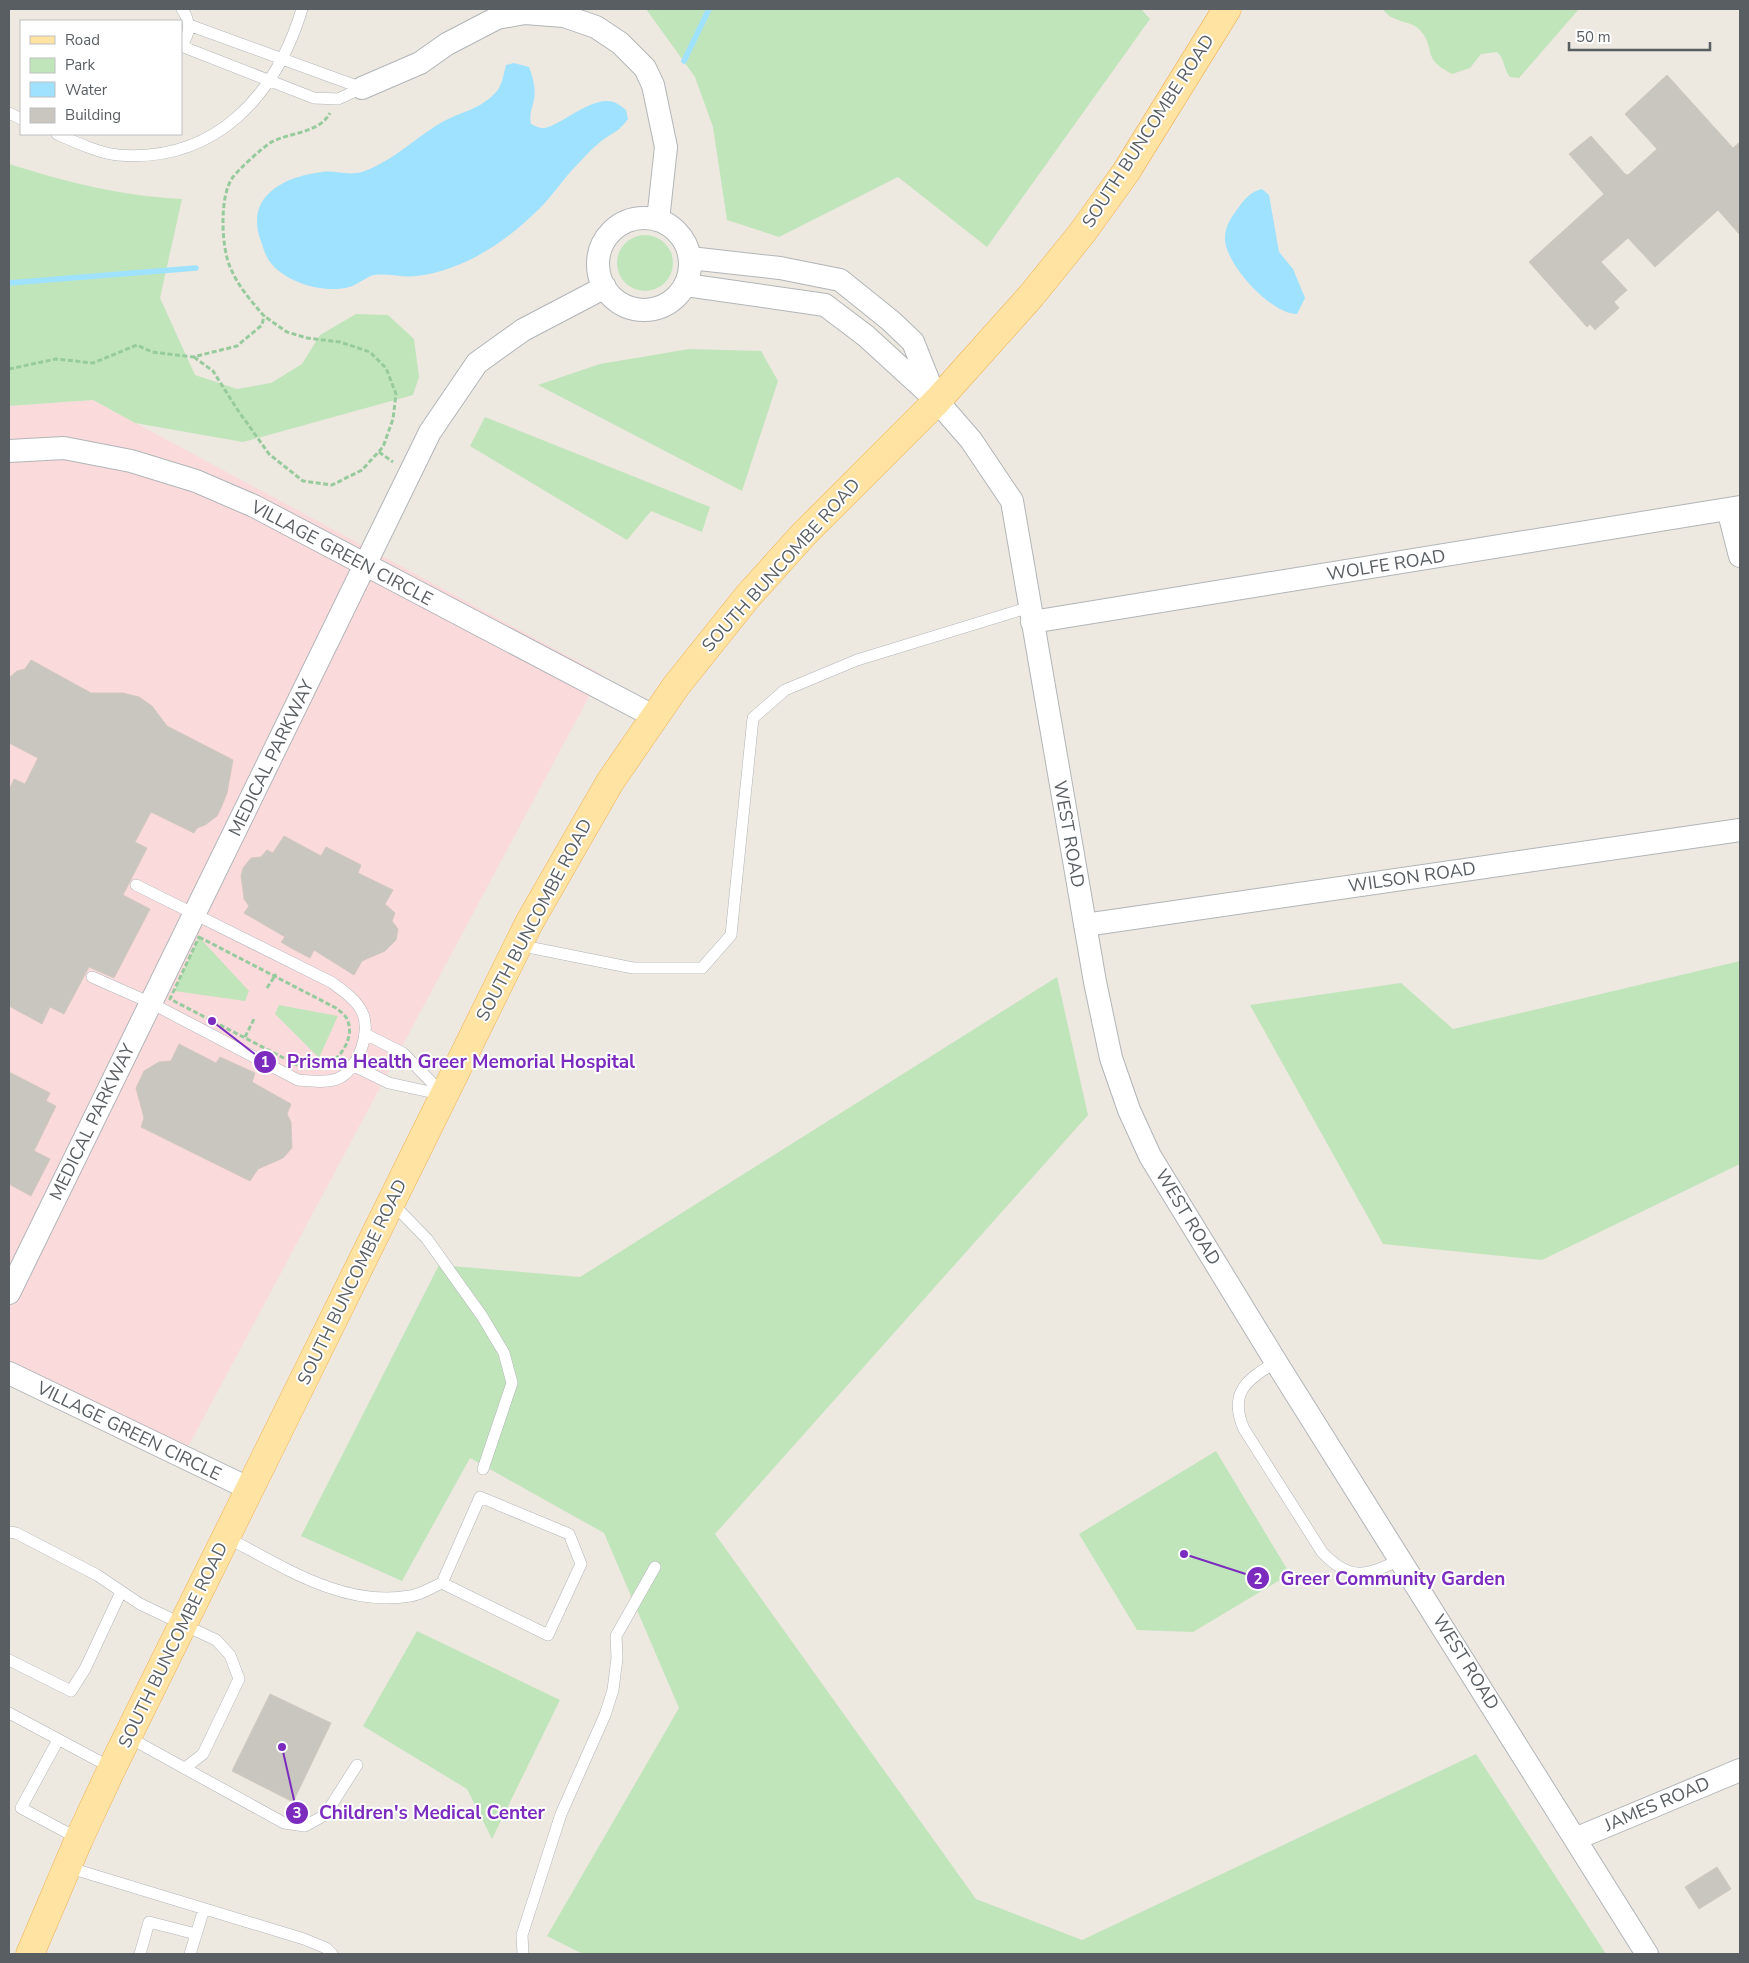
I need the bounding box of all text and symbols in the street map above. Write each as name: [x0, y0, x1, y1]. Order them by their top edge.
legend: [20, 20, 182, 135]
scale bar: [1569, 20, 1710, 52]
text: 50 m: [1576, 27, 1611, 47]
text: Road: [65, 30, 100, 50]
street label: SOUTH BUNCOMBE ROAD: [1076, 30, 1220, 232]
text: Park: [65, 55, 95, 75]
text: Water: [65, 80, 108, 100]
text: Building: [65, 105, 121, 125]
street label: SOUTH BUNCOMBE ROAD: [696, 473, 866, 657]
street label: VILLAGE GREEN CIRCLE: [246, 494, 437, 611]
street label: WOLFE ROAD: [1325, 544, 1447, 586]
street label: MEDICAL PARKWAY: [223, 676, 319, 840]
street label: WEST ROAD: [1048, 779, 1090, 889]
street label: SOUTH BUNCOMBE ROAD: [470, 815, 598, 1025]
street label: WILSON ROAD: [1347, 856, 1477, 898]
street label: MEDICAL PARKWAY: [44, 1040, 140, 1204]
callout: Prisma Health Greer Memorial Hospital: [252, 1045, 645, 1079]
text: Prisma Health Greer Memorial Hospital: [287, 1049, 635, 1075]
text: 1: [260, 1052, 270, 1072]
street label: WEST ROAD: [1150, 1164, 1226, 1270]
street label: SOUTH BUNCOMBE ROAD: [292, 1175, 412, 1389]
street label: VILLAGE GREEN CIRCLE: [32, 1375, 225, 1486]
street label: SOUTH BUNCOMBE ROAD: [113, 1538, 233, 1752]
callout: Greer Community Garden: [1245, 1561, 1515, 1595]
text: Greer Community Garden: [1281, 1566, 1505, 1592]
text: 2: [1253, 1569, 1263, 1589]
street label: WEST ROAD: [1427, 1610, 1505, 1714]
street label: JAMES ROAD: [1600, 1771, 1713, 1837]
callout: Children's Medical Center: [284, 1796, 555, 1830]
text: Children's Medical Center: [319, 1800, 546, 1826]
text: 3: [292, 1803, 302, 1823]

